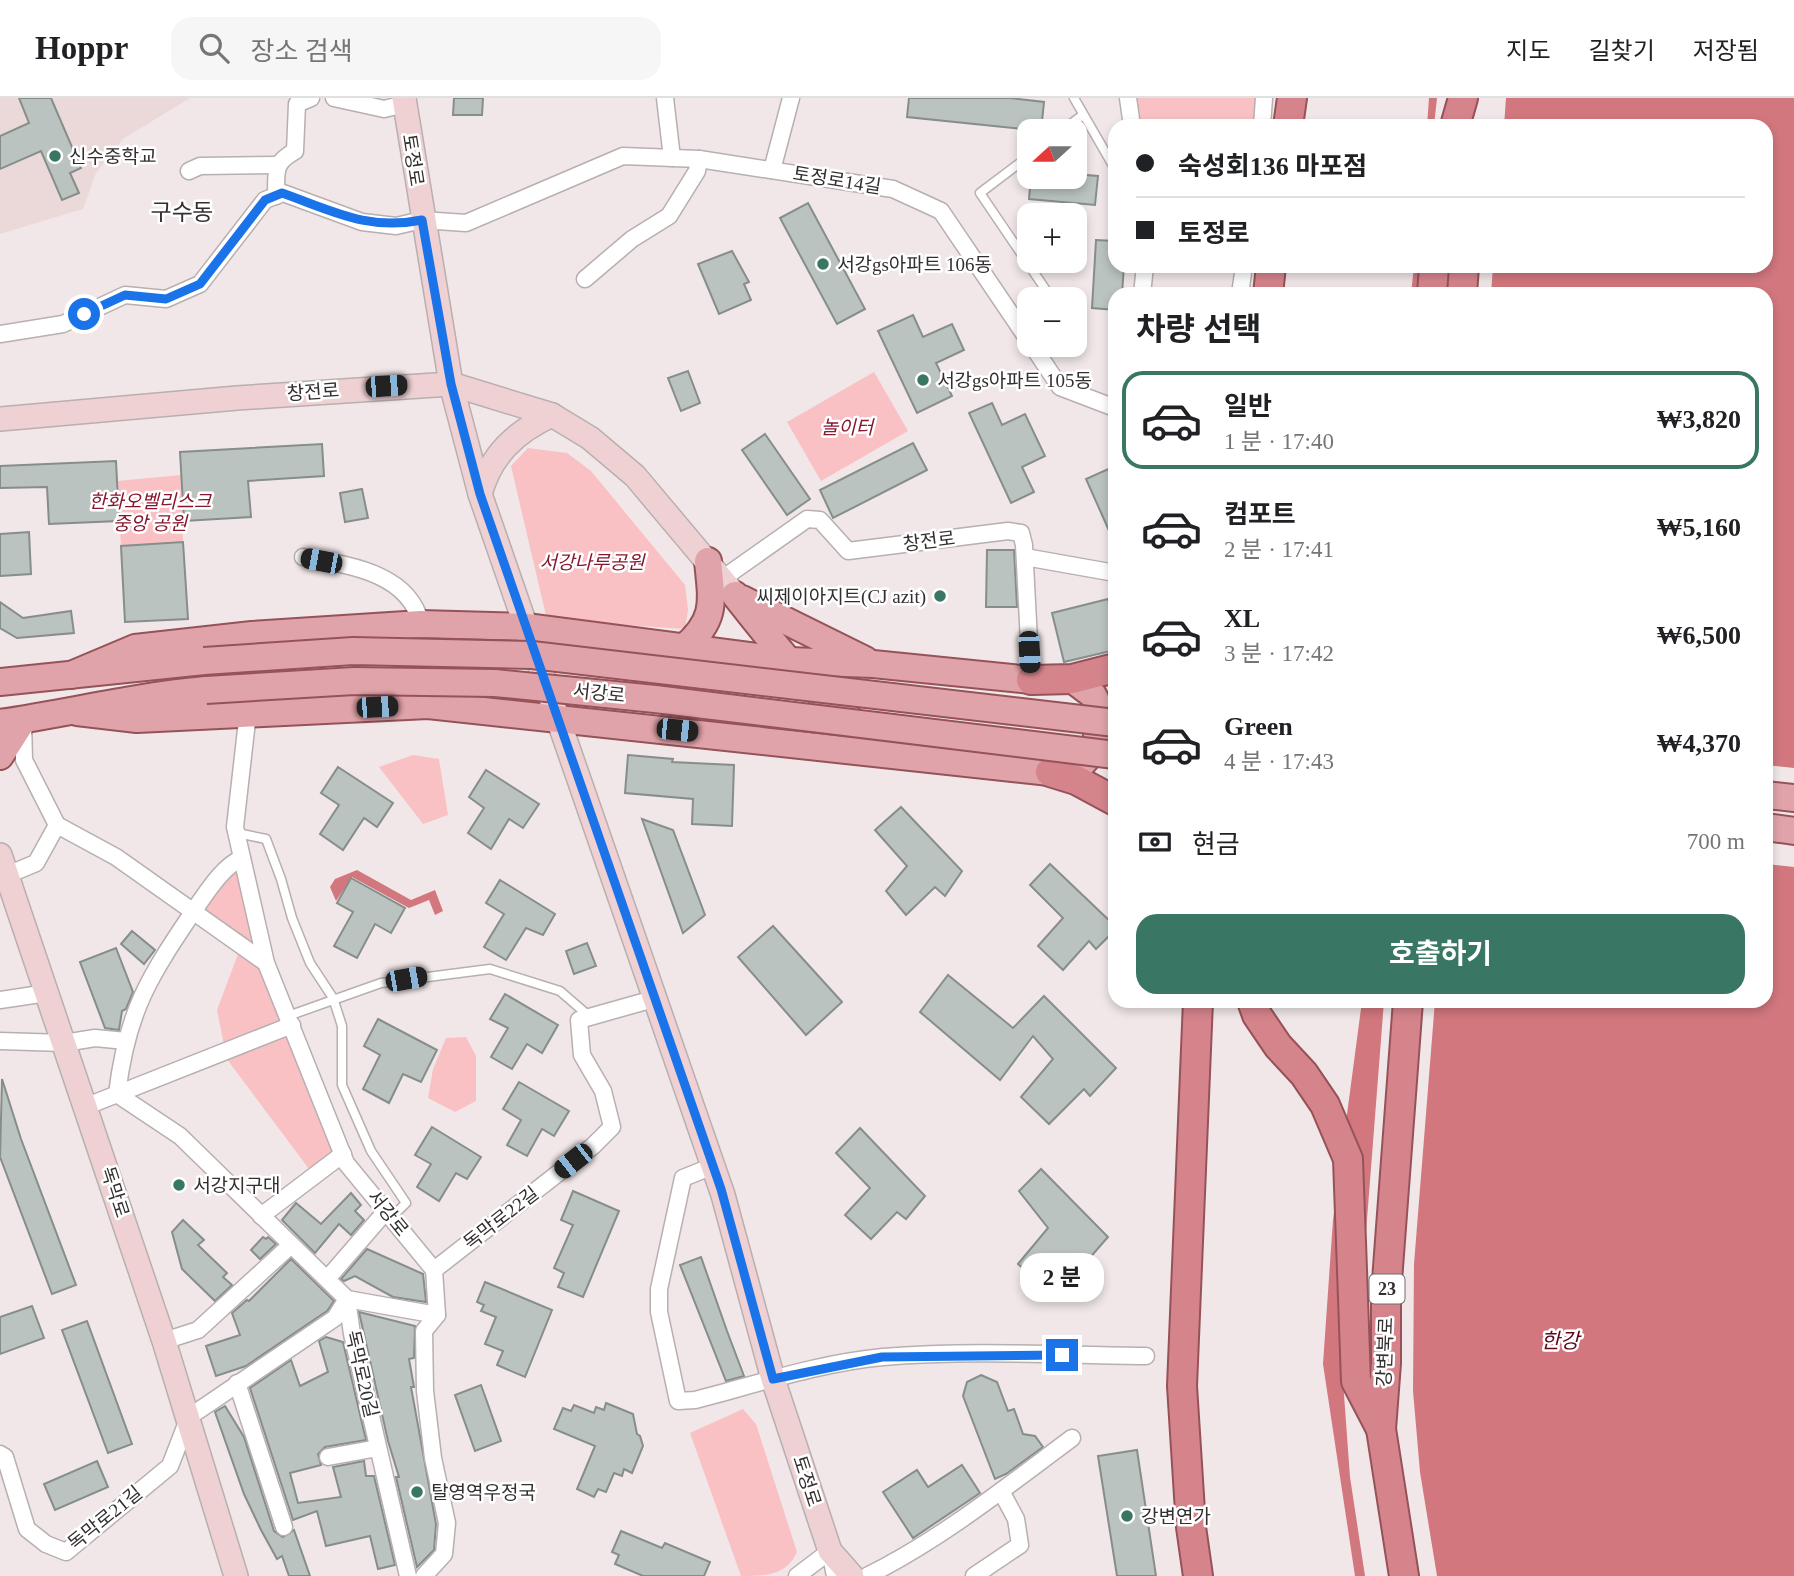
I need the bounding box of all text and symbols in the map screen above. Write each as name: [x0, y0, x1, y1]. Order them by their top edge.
search box: [171, 17, 661, 80]
icon: search: [195, 29, 233, 67]
text: Hoppr: [35, 30, 129, 66]
text: 장소 검색: [251, 37, 353, 66]
text: 지도: [1506, 38, 1551, 64]
text: 길찾기: [1589, 38, 1655, 64]
text: 저장됨: [1693, 38, 1759, 64]
north arrow: [1017, 119, 1087, 189]
map controls: [1017, 119, 1087, 357]
street label: 토정로: [399, 132, 427, 188]
place label: 신수중학교: [69, 146, 156, 167]
marker: 신수중학교: [47, 148, 63, 164]
text: 숙성회136 마포점: [1178, 152, 1367, 181]
street label: 토정로14길: [791, 163, 883, 197]
district label: 구수동: [150, 200, 214, 225]
button: +: [1017, 203, 1087, 273]
text: 토정로: [1178, 219, 1250, 248]
place label: 서강gs아파트 106동: [837, 254, 992, 275]
marker: 서강gs아파트 106동: [815, 256, 831, 272]
button: −: [1017, 287, 1087, 357]
route start: [68, 298, 100, 330]
text: 차량 선택: [1136, 311, 1262, 347]
place label: 서강gs아파트 105동: [937, 370, 1092, 391]
marker: 서강gs아파트 105동: [915, 372, 931, 388]
car: [365, 374, 408, 398]
street label: 창전로: [286, 380, 340, 404]
icon: car: [1140, 389, 1203, 452]
text: 일반: [1224, 392, 1272, 421]
text: ₩3,820: [1657, 405, 1741, 434]
park label: 놀이터: [821, 417, 876, 438]
text: 1 분 · 17:40: [1224, 429, 1334, 454]
park label: 한화오벨리스크 중앙 공원: [89, 491, 213, 534]
icon: car: [1140, 497, 1203, 560]
text: 컴포트: [1224, 500, 1296, 529]
text: ₩5,160: [1657, 513, 1741, 542]
street label: 창전로: [902, 527, 956, 555]
text: 2 분 · 17:41: [1224, 537, 1334, 562]
car: [299, 547, 344, 575]
park label: 서강나루공원: [540, 552, 646, 573]
place label: 씨제이아지트(CJ azit): [756, 586, 926, 608]
marker: 씨제이아지트(CJ azit): [932, 588, 948, 604]
text: XL: [1224, 604, 1260, 633]
icon: car: [1140, 605, 1203, 668]
text: ₩6,500: [1657, 621, 1741, 650]
car: [1018, 630, 1041, 674]
text: 3 분 · 17:42: [1224, 641, 1334, 666]
street label: 서강로: [572, 680, 626, 706]
car: [356, 695, 399, 719]
text: Green: [1224, 712, 1293, 741]
icon: car: [1140, 713, 1203, 776]
car: [656, 717, 699, 743]
text: ₩4,370: [1657, 729, 1741, 758]
text: 4 분 · 17:43: [1224, 749, 1334, 774]
icon: cash: [1136, 823, 1174, 861]
text: 700 m: [1687, 829, 1745, 854]
text: 현금: [1192, 830, 1240, 859]
button: 호출하기: [1136, 914, 1745, 994]
car: [384, 965, 429, 993]
car: [550, 1140, 597, 1182]
street label: 독막로: [97, 1164, 133, 1220]
place label: 서강지구대: [193, 1175, 280, 1196]
marker: 서강지구대: [171, 1177, 187, 1193]
street label: 독막로22길: [459, 1182, 543, 1254]
street label: 서강로: [363, 1186, 413, 1240]
callout: 2 분: [1020, 1254, 1104, 1302]
text: 2 분: [1043, 1265, 1081, 1290]
road number: 23: [1370, 1274, 1404, 1304]
street label: 강변북로: [1373, 1317, 1397, 1387]
street label: 독막로20길: [342, 1328, 382, 1420]
water label: 한강: [1541, 1329, 1582, 1353]
route end: [1046, 1339, 1078, 1371]
street label: 토정로: [789, 1453, 825, 1509]
street label: 독막로21길: [64, 1482, 146, 1554]
place label: 탈영역우정국: [431, 1482, 536, 1503]
marker: 탈영역우정국: [409, 1484, 425, 1500]
place label: 강변연가: [1141, 1506, 1211, 1527]
marker: 강변연가: [1119, 1508, 1135, 1524]

